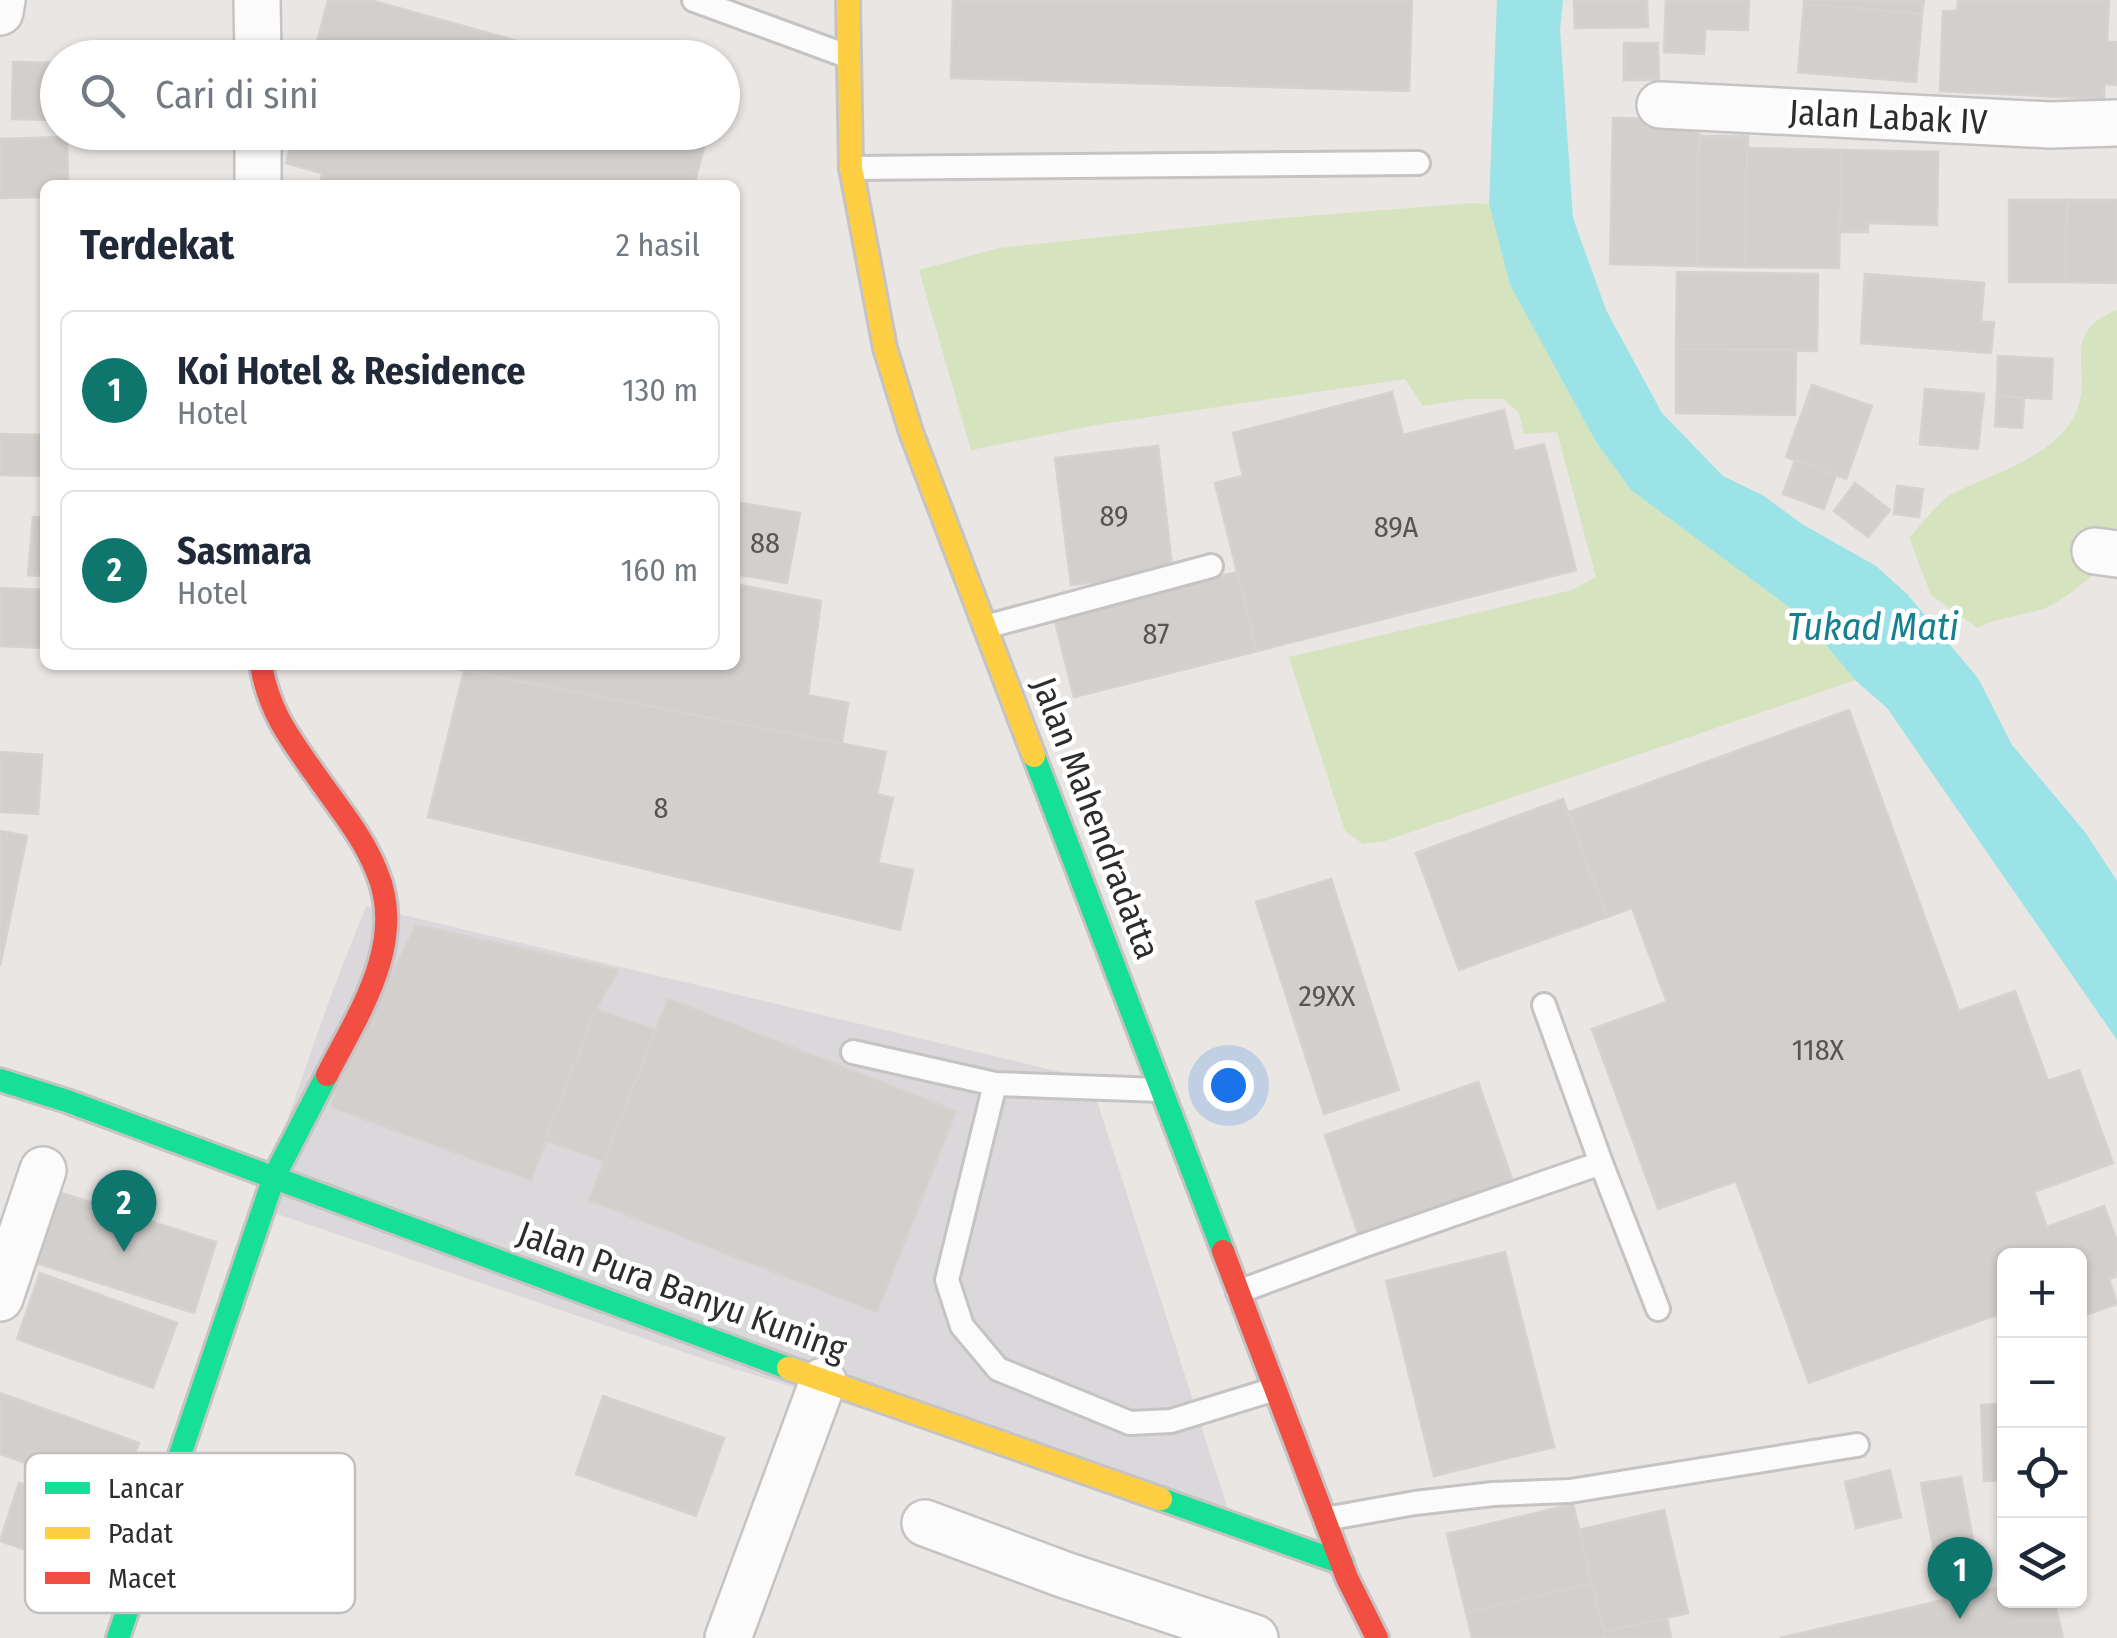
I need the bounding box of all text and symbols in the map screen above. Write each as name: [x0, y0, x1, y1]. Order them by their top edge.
search box: [40, 40, 740, 150]
icon: search: [75, 68, 130, 123]
text: Cari di sini: [155, 72, 319, 118]
street label: Jalan Labak IV: [1788, 91, 1988, 143]
text: Terdekat: [80, 220, 234, 270]
text: 2 hasil: [616, 226, 700, 264]
text: Koi Hotel & Residence: [177, 348, 526, 394]
text: 1: [108, 371, 121, 409]
text: 130 m: [622, 371, 698, 409]
text: Hotel: [177, 394, 247, 432]
house number: 89: [1099, 498, 1129, 534]
house number: 89A: [1374, 509, 1419, 545]
house number: 88: [750, 525, 780, 561]
text: Sasmara: [177, 528, 312, 574]
text: 2: [107, 551, 122, 589]
text: 160 m: [621, 551, 698, 589]
text: Hotel: [177, 574, 247, 612]
water label: Tukad Mati: [1787, 604, 1959, 650]
house number: 87: [1143, 616, 1169, 652]
street label: Jalan Mahendradatta: [1023, 671, 1169, 965]
house number: 8: [654, 790, 669, 826]
house number: 29XX: [1299, 978, 1356, 1014]
house number: 118X: [1792, 1032, 1845, 1068]
your location: [1203, 1060, 1254, 1111]
pin: 2: [92, 1170, 156, 1252]
street label: Jalan Pura Banyu Kuning: [512, 1212, 853, 1370]
map controls: [1997, 1248, 2087, 1608]
button: +: [1997, 1248, 2087, 1338]
button: −: [1997, 1338, 2087, 1428]
button: locate: [1997, 1428, 2087, 1518]
legend: [25, 1453, 355, 1613]
text: Lancar: [108, 1472, 184, 1505]
text: Padat: [108, 1517, 174, 1550]
button: layers: [1997, 1518, 2087, 1608]
pin: 1: [1928, 1536, 1992, 1619]
text: Macet: [108, 1562, 177, 1595]

